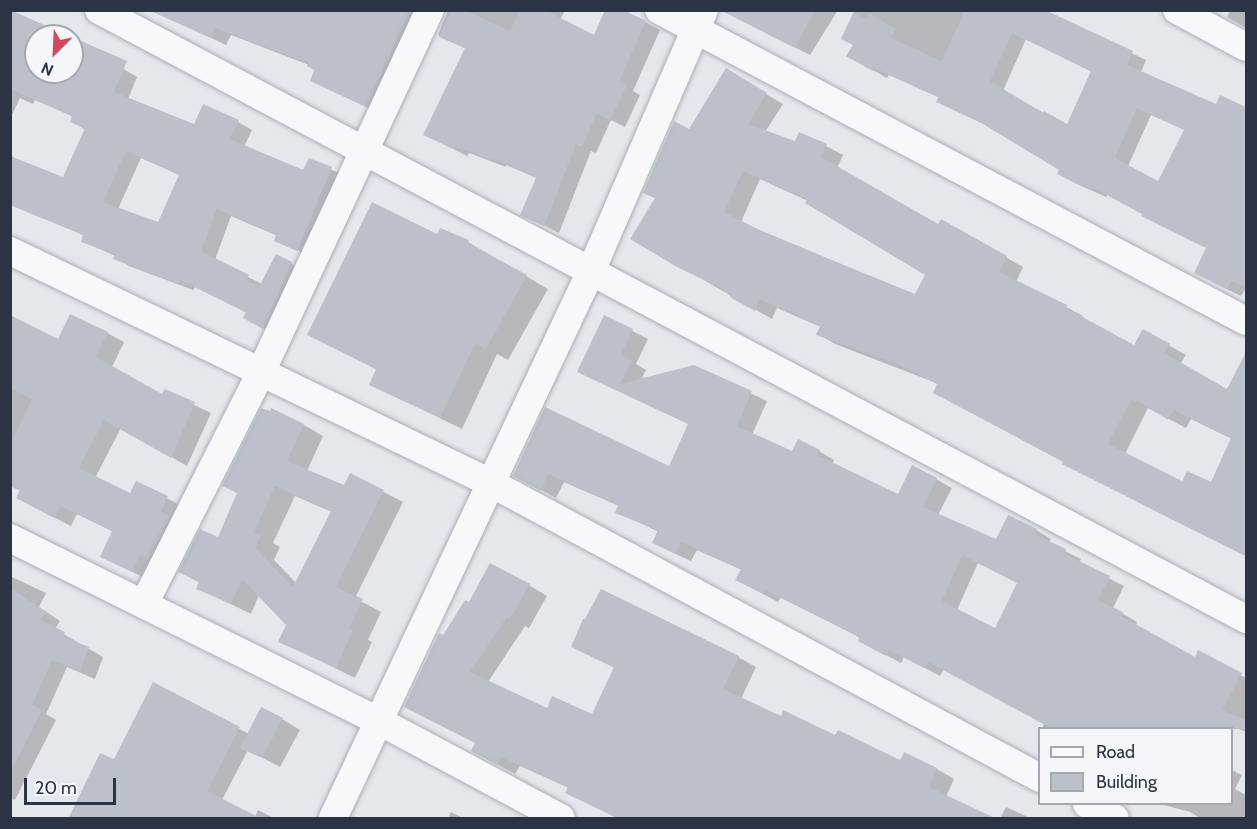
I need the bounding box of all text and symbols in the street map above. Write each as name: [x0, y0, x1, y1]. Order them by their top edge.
north arrow: [24, 24, 84, 84]
text: N: [38, 58, 56, 80]
legend: [1038, 727, 1233, 805]
text: Road: [1096, 741, 1135, 763]
scale bar: [27, 766, 118, 804]
text: Building: [1096, 771, 1157, 793]
text: 20 m: [35, 777, 77, 799]

